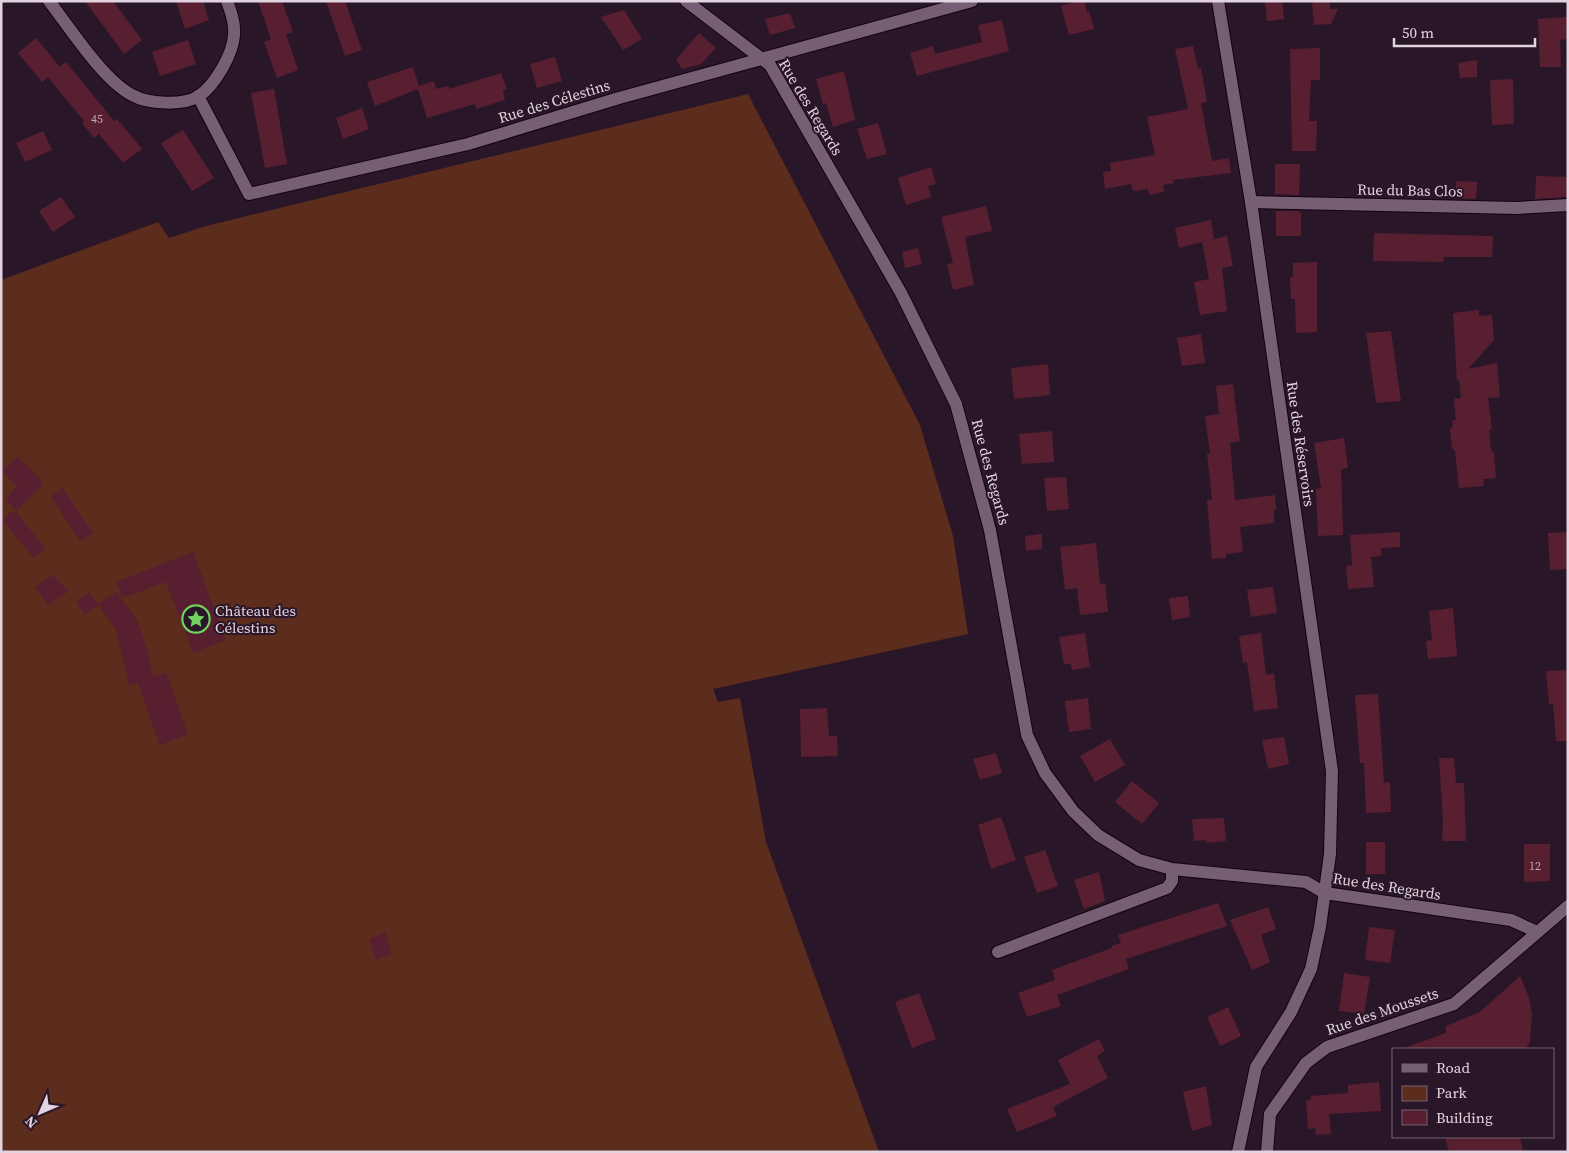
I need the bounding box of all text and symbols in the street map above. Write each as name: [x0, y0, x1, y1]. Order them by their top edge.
scale bar: [1394, 15, 1535, 47]
text: 50 m: [1402, 22, 1434, 43]
street label: Rue des Regards: [774, 55, 848, 159]
street label: Rue des Célestins: [495, 74, 613, 128]
house number: 45: [91, 111, 103, 127]
street label: Rue du Bas Clos: [1357, 179, 1463, 201]
street label: Rue des Réservoirs: [1282, 380, 1320, 508]
street label: Rue des Regards: [967, 417, 1015, 527]
place label: Château des Célestins: [215, 600, 296, 638]
place icon: Château des Célestins: [181, 604, 211, 634]
house number: 12: [1529, 858, 1541, 874]
street label: Rue des Regards: [1332, 867, 1442, 905]
street label: Rue des Moussets: [1323, 982, 1441, 1040]
legend: [1392, 1048, 1554, 1138]
text: Road: [1436, 1057, 1470, 1078]
text: Park: [1436, 1082, 1468, 1103]
north arrow: [15, 1088, 65, 1138]
text: Building: [1436, 1107, 1493, 1128]
text: N: [20, 1112, 41, 1133]

